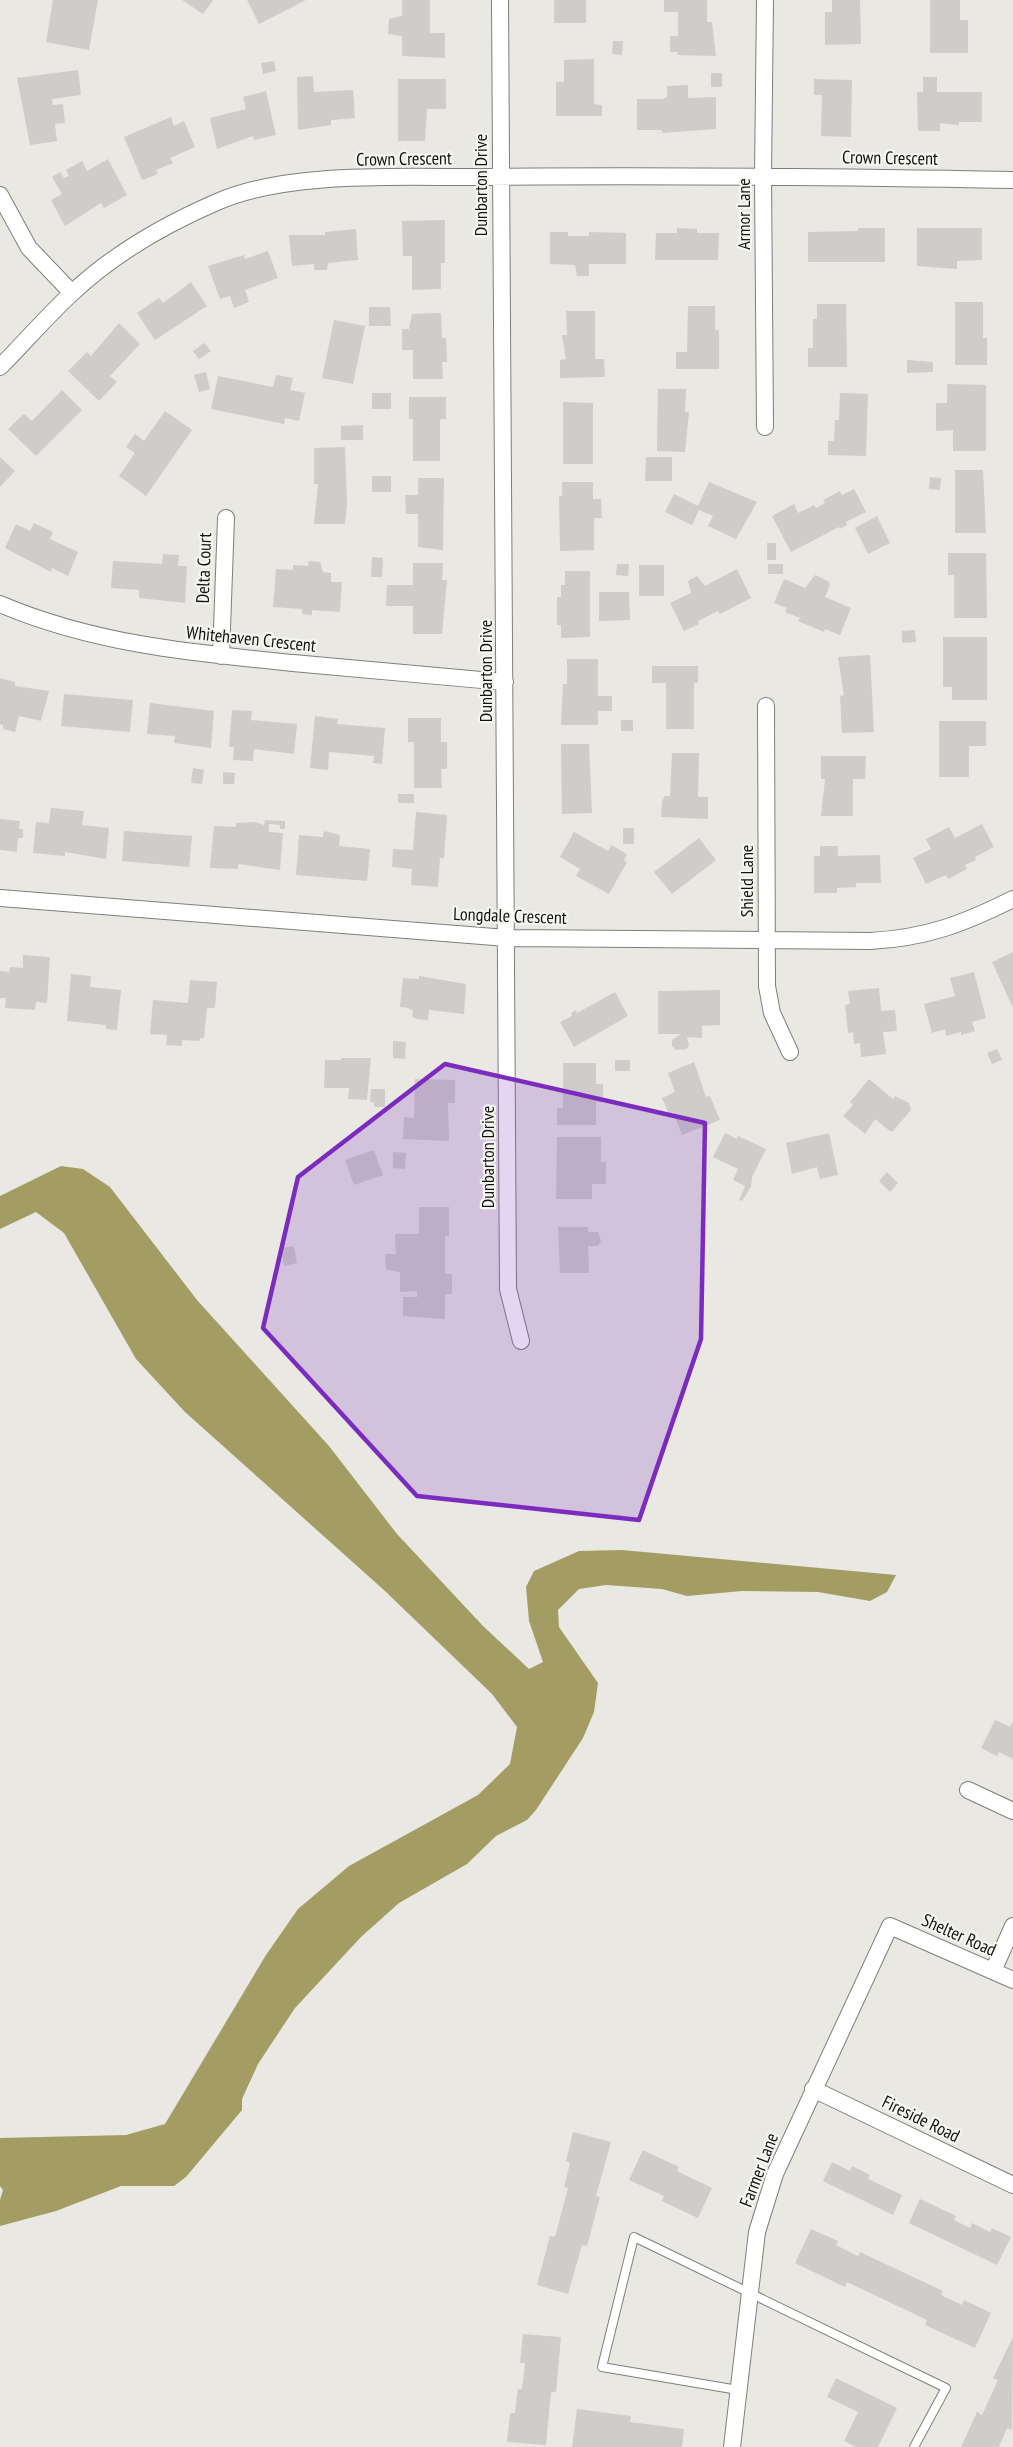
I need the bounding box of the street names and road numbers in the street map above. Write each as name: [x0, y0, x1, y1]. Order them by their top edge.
street label: Dunbarton Drive: [469, 134, 492, 236]
street label: Crown Crescent: [842, 145, 938, 170]
street label: Crown Crescent: [356, 146, 452, 171]
street label: Armor Lane: [732, 178, 755, 250]
street label: Delta Court: [191, 532, 216, 604]
street label: Whitehaven Crescent: [185, 620, 317, 657]
street label: Dunbarton Drive: [474, 620, 497, 722]
street label: Shield Lane: [735, 845, 758, 917]
street label: Longdale Crescent: [453, 902, 567, 929]
street label: Dunbarton Drive: [476, 1106, 499, 1208]
street label: Shelter Road: [918, 1908, 1000, 1961]
street label: Fireside Road: [879, 2090, 964, 2147]
street label: Farmer Lane: [734, 2130, 783, 2210]

